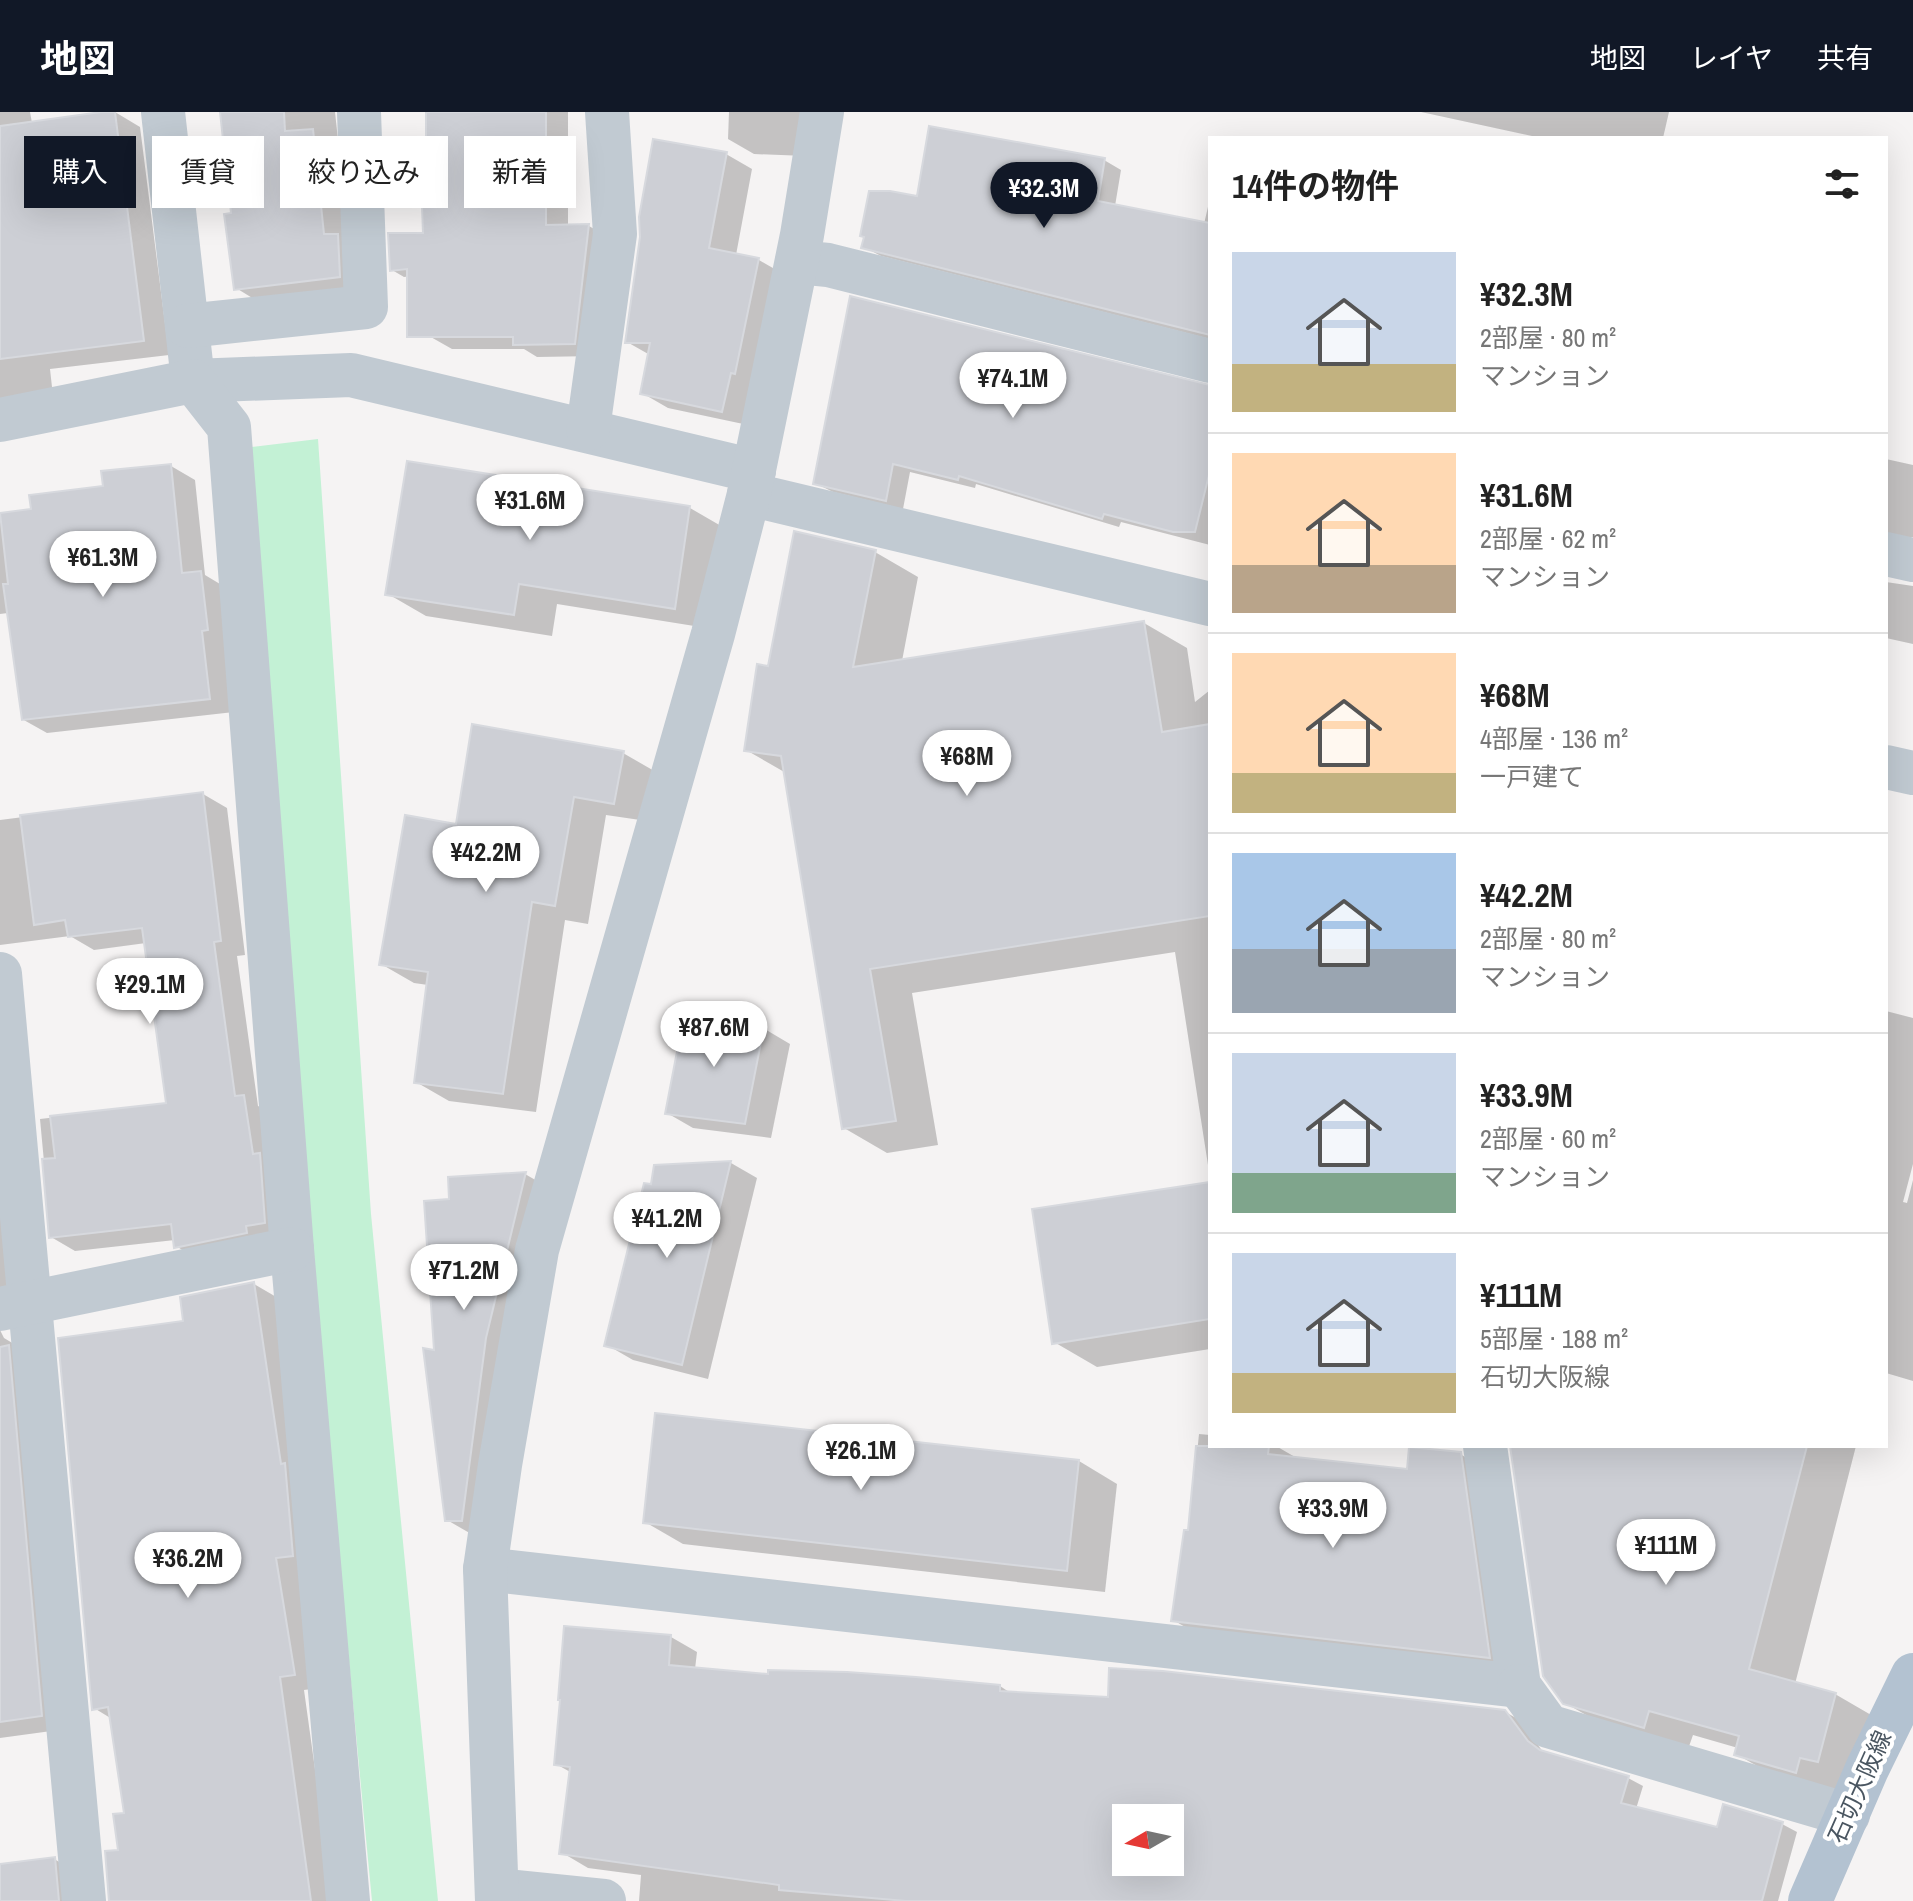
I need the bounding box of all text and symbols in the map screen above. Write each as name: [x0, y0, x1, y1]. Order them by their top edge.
text: 地図: [40, 33, 116, 84]
text: 地図: [1590, 39, 1646, 77]
text: レイヤ: [1690, 39, 1773, 77]
text: 共有: [1817, 39, 1873, 77]
chip: 購入: [24, 136, 136, 208]
chip: 賃貸: [152, 136, 264, 208]
chip: 絞り込み: [280, 136, 448, 208]
chip: 新着: [464, 136, 576, 208]
pin: ¥32.3M: [979, 162, 1109, 230]
icon: filters: [1820, 162, 1864, 206]
text: 14件の物件: [1232, 163, 1399, 209]
text: ¥32.3M: [1008, 170, 1080, 205]
text: ¥32.3M: [1480, 271, 1573, 317]
icon: home: [1296, 284, 1392, 380]
text: 2部屋 · 80 m²: [1480, 320, 1616, 355]
pin: ¥74.1M: [948, 352, 1078, 420]
text: マンション: [1480, 358, 1610, 393]
text: ¥74.1M: [977, 360, 1049, 395]
text: ¥31.6M: [1480, 472, 1573, 518]
pin: ¥31.6M: [465, 474, 595, 542]
text: ¥31.6M: [494, 482, 566, 517]
icon: home: [1296, 485, 1392, 581]
text: 2部屋 · 62 m²: [1480, 521, 1616, 556]
pin: ¥61.3M: [38, 531, 168, 599]
text: ¥61.3M: [67, 539, 139, 574]
text: マンション: [1480, 559, 1610, 594]
text: ¥68M: [1480, 672, 1550, 718]
icon: home: [1296, 685, 1392, 781]
text: 4部屋 · 136 m²: [1480, 721, 1628, 756]
pin: ¥68M: [920, 730, 1014, 798]
text: ¥68M: [940, 738, 994, 773]
text: 一戸建て: [1480, 759, 1584, 794]
pin: ¥42.2M: [421, 826, 551, 894]
text: ¥42.2M: [450, 834, 522, 869]
text: ¥42.2M: [1480, 872, 1573, 918]
icon: home: [1296, 885, 1392, 981]
text: 2部屋 · 80 m²: [1480, 921, 1616, 956]
pin: ¥29.1M: [85, 958, 215, 1026]
text: マンション: [1480, 959, 1610, 994]
text: ¥29.1M: [114, 966, 186, 1001]
pin: ¥87.6M: [649, 1001, 779, 1069]
text: ¥87.6M: [678, 1009, 750, 1044]
text: ¥33.9M: [1480, 1072, 1573, 1118]
icon: home: [1296, 1085, 1392, 1181]
text: 2部屋 · 60 m²: [1480, 1121, 1616, 1156]
text: マンション: [1480, 1159, 1610, 1194]
pin: ¥41.2M: [602, 1192, 732, 1260]
text: ¥41.2M: [631, 1200, 703, 1235]
pin: ¥71.2M: [399, 1244, 529, 1312]
text: ¥71.2M: [428, 1252, 500, 1287]
text: ¥111M: [1480, 1272, 1562, 1318]
icon: home: [1296, 1285, 1392, 1381]
text: 5部屋 · 188 m²: [1480, 1321, 1628, 1356]
text: 石切大阪線: [1480, 1359, 1610, 1394]
pin: ¥26.1M: [796, 1424, 926, 1492]
text: ¥26.1M: [825, 1432, 897, 1467]
pin: ¥33.9M: [1268, 1482, 1398, 1550]
text: ¥33.9M: [1297, 1490, 1369, 1525]
pin: ¥111M: [1610, 1519, 1722, 1587]
text: ¥111M: [1635, 1527, 1697, 1562]
pin: ¥36.2M: [123, 1532, 253, 1600]
text: ¥36.2M: [152, 1540, 224, 1575]
street label: 石切大阪線: [1820, 1725, 1898, 1848]
north arrow: [1112, 1804, 1184, 1876]
map controls: [1112, 1804, 1184, 1876]

